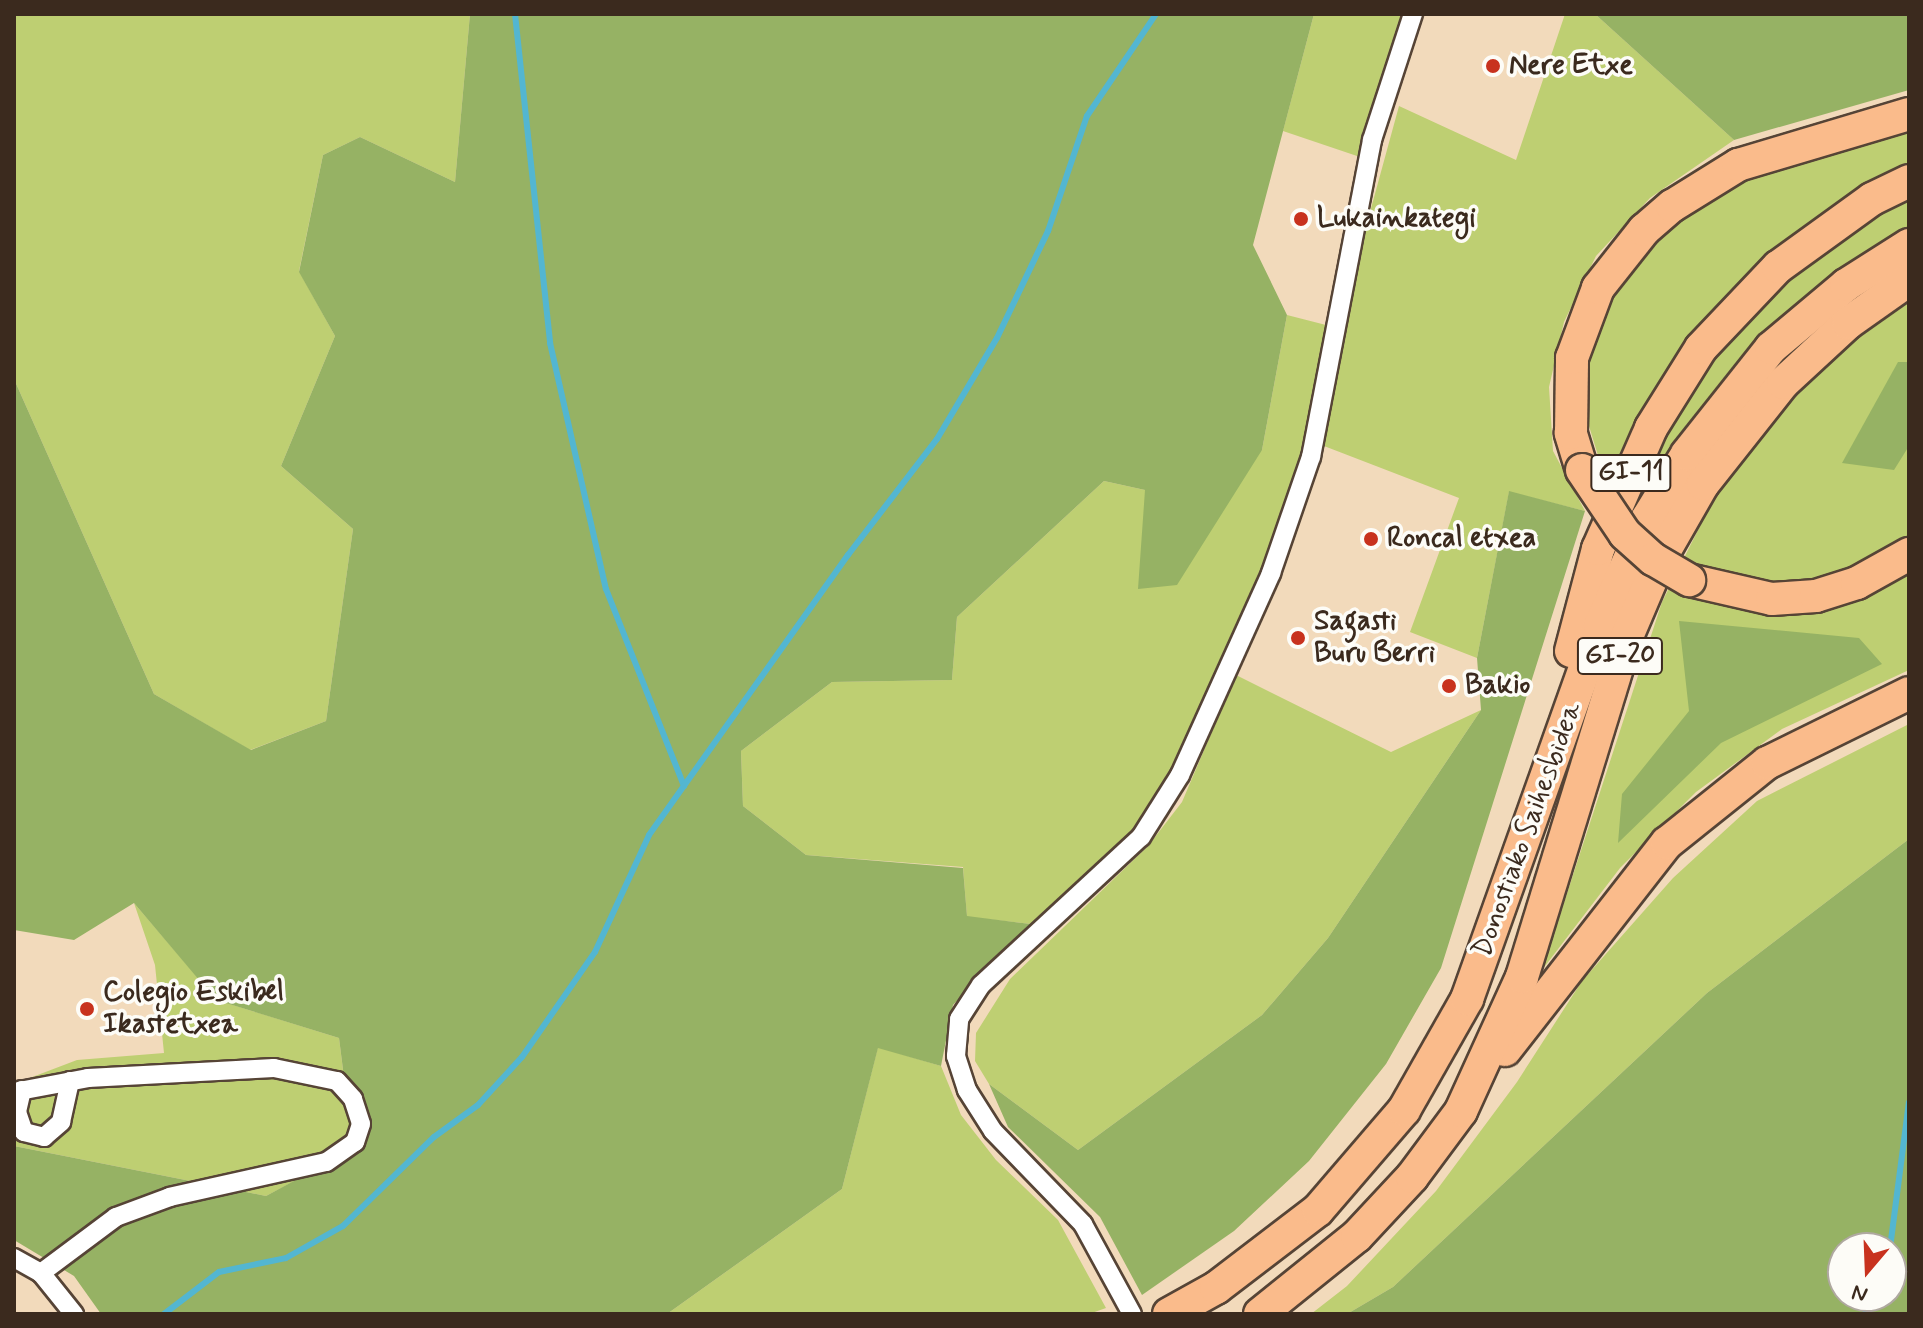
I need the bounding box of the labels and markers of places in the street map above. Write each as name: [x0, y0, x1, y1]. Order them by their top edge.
place label: Nere Etxe: [1509, 49, 1632, 83]
marker: Nere Etxe: [1484, 57, 1502, 75]
place label: Lukainkategi: [1317, 202, 1476, 236]
marker: Lukainkategi: [1292, 210, 1310, 228]
place label: Roncal etxea: [1387, 522, 1543, 556]
marker: Roncal etxea: [1362, 530, 1380, 548]
place label: Sagasti Buru Berri: [1314, 605, 1436, 671]
marker: Sagasti Buru Berri: [1289, 629, 1307, 647]
place label: Bakio: [1465, 669, 1530, 703]
marker: Bakio: [1440, 677, 1458, 695]
place label: Colegio Eskibel Ikastetxea: [103, 976, 281, 1042]
marker: Colegio Eskibel Ikastetxea: [78, 1000, 96, 1018]

